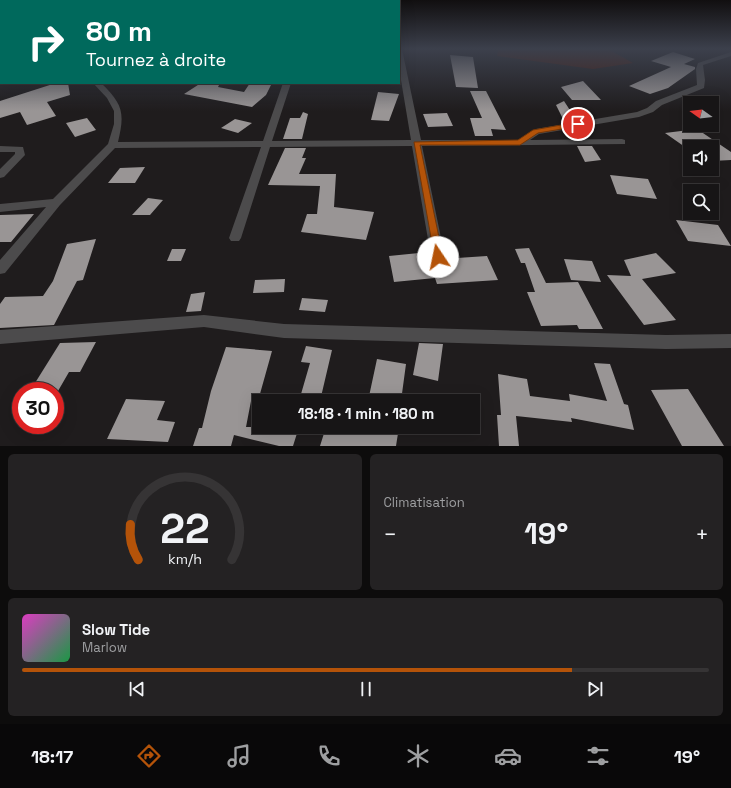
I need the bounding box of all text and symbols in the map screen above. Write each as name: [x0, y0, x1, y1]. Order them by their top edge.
text: 80 m: [86, 13, 152, 49]
icon: right: [20, 16, 72, 68]
text: Tournez à droite: [86, 48, 226, 71]
north arrow: [683, 96, 719, 132]
map controls: [683, 96, 719, 220]
pin: [561, 107, 595, 141]
icon: arrive: [567, 113, 589, 135]
button: sound: [683, 140, 719, 176]
button: search: [683, 184, 719, 220]
position arrow: [417, 236, 459, 278]
speed limit sign: 30: [12, 382, 64, 434]
text: 18:18 · 1 min · 180 m: [298, 404, 434, 423]
text: Climatisation: [384, 494, 465, 511]
text: 22: [160, 502, 209, 555]
text: 19°: [524, 514, 568, 553]
text: −: [384, 520, 397, 548]
text: +: [695, 520, 709, 548]
text: km/h: [168, 550, 202, 568]
text: Slow Tide: [82, 620, 150, 639]
text: Marlow: [82, 639, 127, 656]
icon: previous: [126, 678, 148, 700]
icon: pause: [355, 678, 377, 700]
icon: next: [584, 678, 606, 700]
icon: directions: [135, 742, 163, 770]
icon: music: [225, 742, 253, 770]
icon: phone: [315, 742, 343, 770]
icon: climate: [404, 742, 432, 770]
icon: car: [494, 742, 522, 770]
icon: filters: [584, 742, 612, 770]
text: 18:17: [31, 745, 73, 768]
text: 19°: [674, 745, 700, 768]

